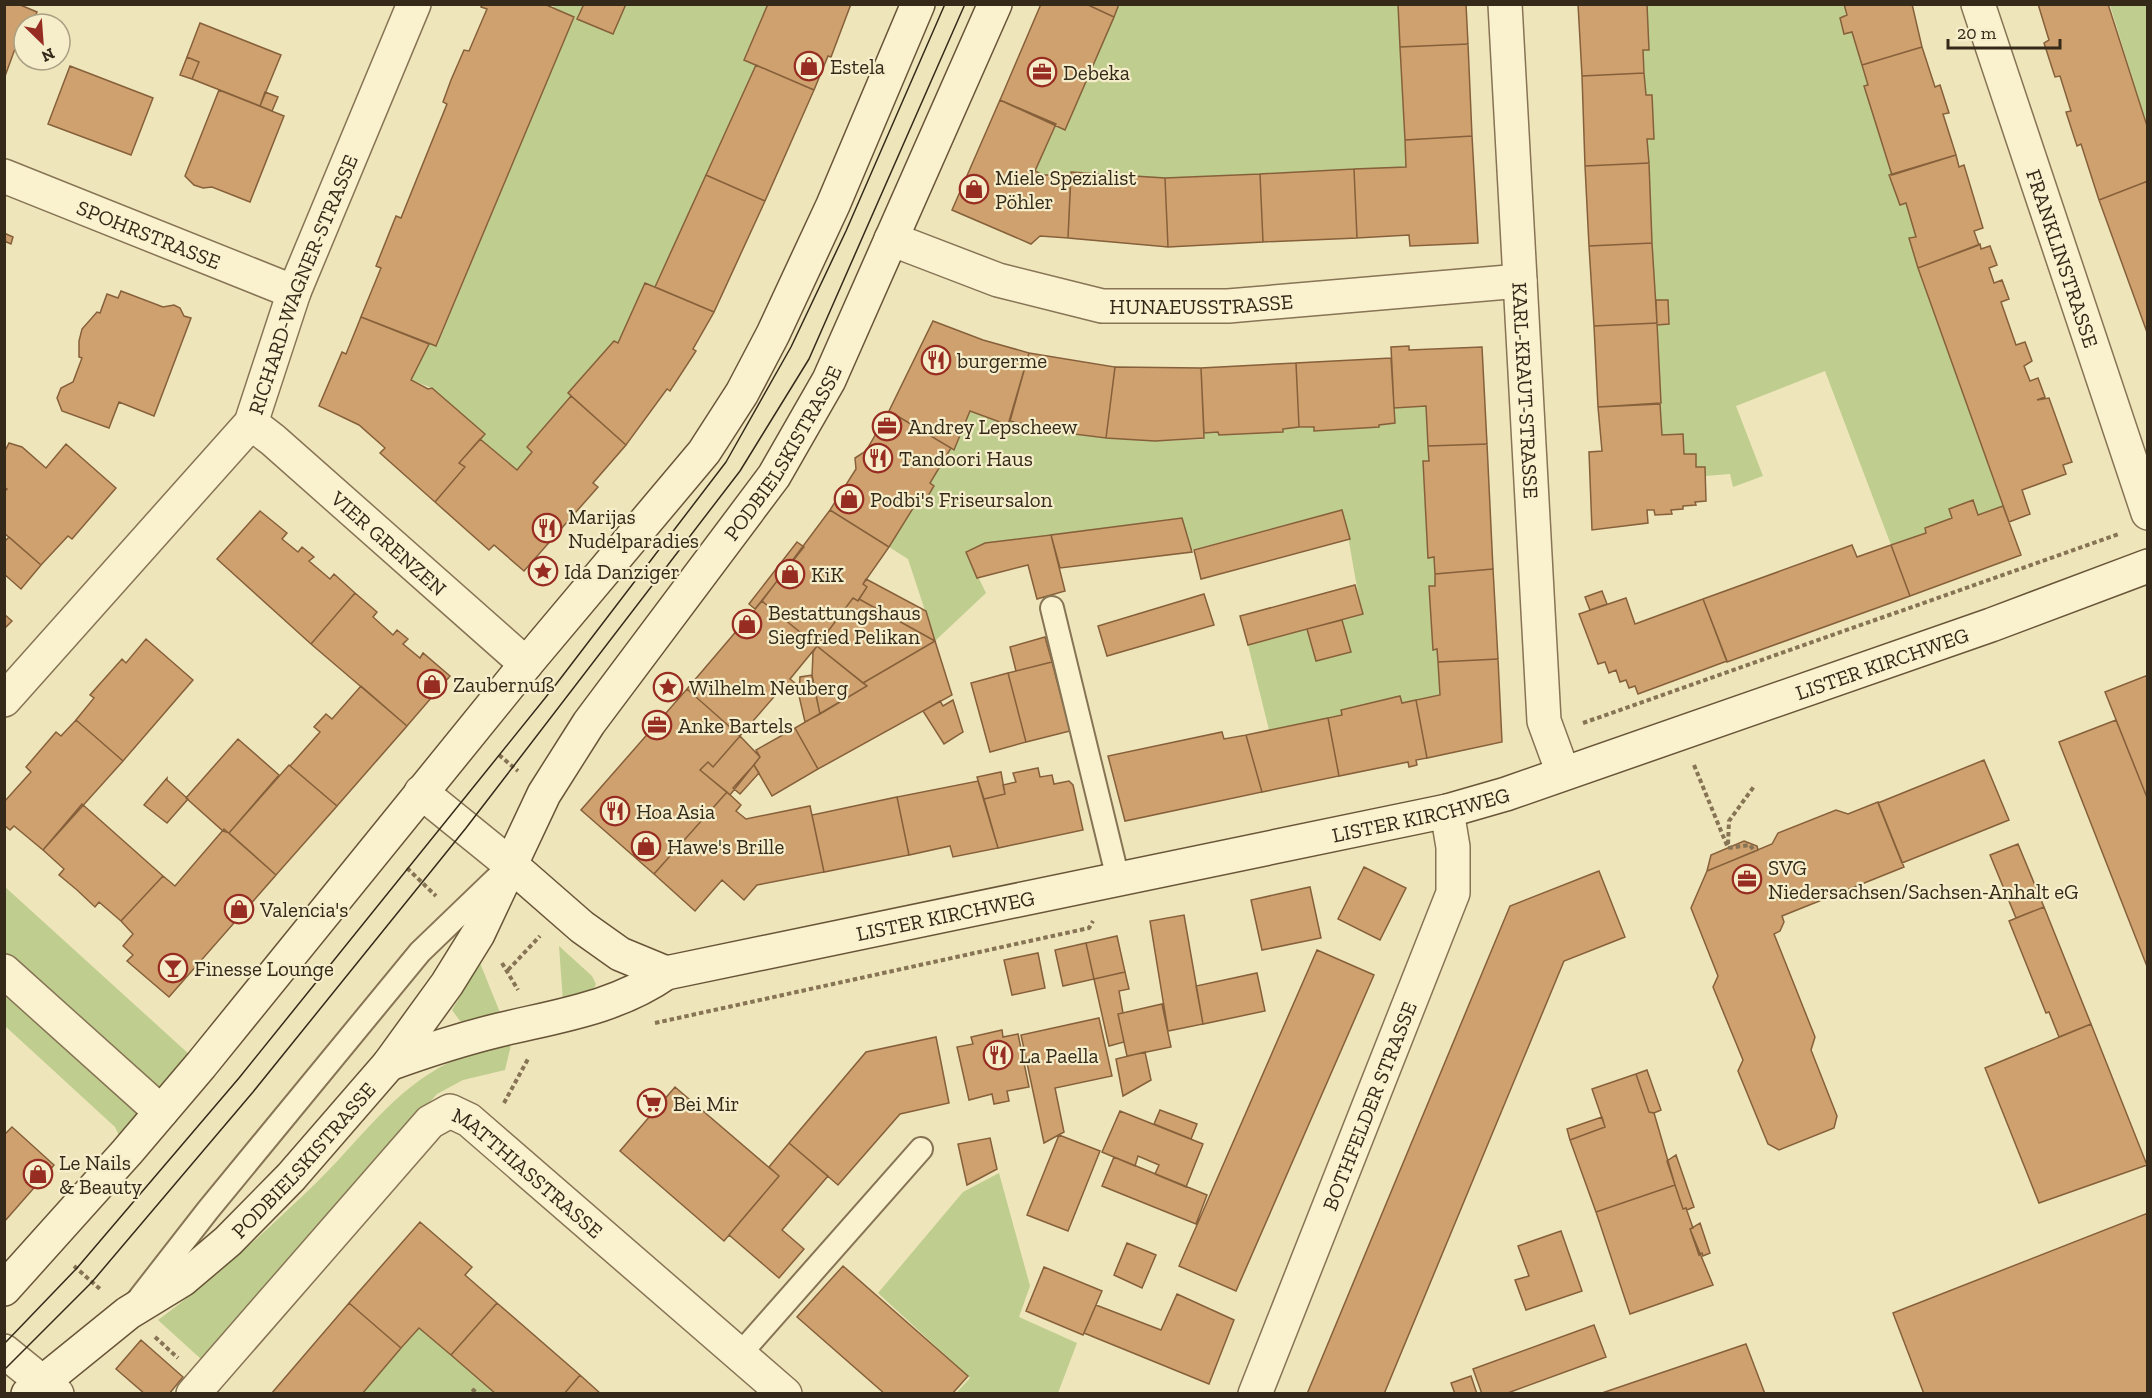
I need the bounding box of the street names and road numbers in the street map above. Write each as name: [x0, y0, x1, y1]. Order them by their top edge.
street label: RICHARD-WAGNER-STRASSE: [242, 151, 362, 417]
street label: FRANKLINSTRASSE: [2021, 166, 2104, 351]
street label: SPOHRSTRASSE: [73, 194, 224, 274]
street label: KARL-KRAUT-STRASSE: [1508, 281, 1544, 499]
street label: HUNAEUSSTRASSE: [1109, 288, 1294, 319]
street label: PODBIELSKISTRASSE: [718, 362, 846, 545]
street label: VIER GRENZEN: [326, 485, 452, 601]
street label: LISTER KIRCHWEG: [1792, 621, 1972, 705]
street label: LISTER KIRCHWEG: [1330, 781, 1512, 847]
street label: LISTER KIRCHWEG: [854, 884, 1037, 946]
street label: BOTHFELDER STRASSE: [1316, 998, 1421, 1214]
street label: PODBIELSKISTRASSE: [226, 1077, 380, 1243]
street label: MATTHIASSTRASSE: [449, 1102, 608, 1243]

